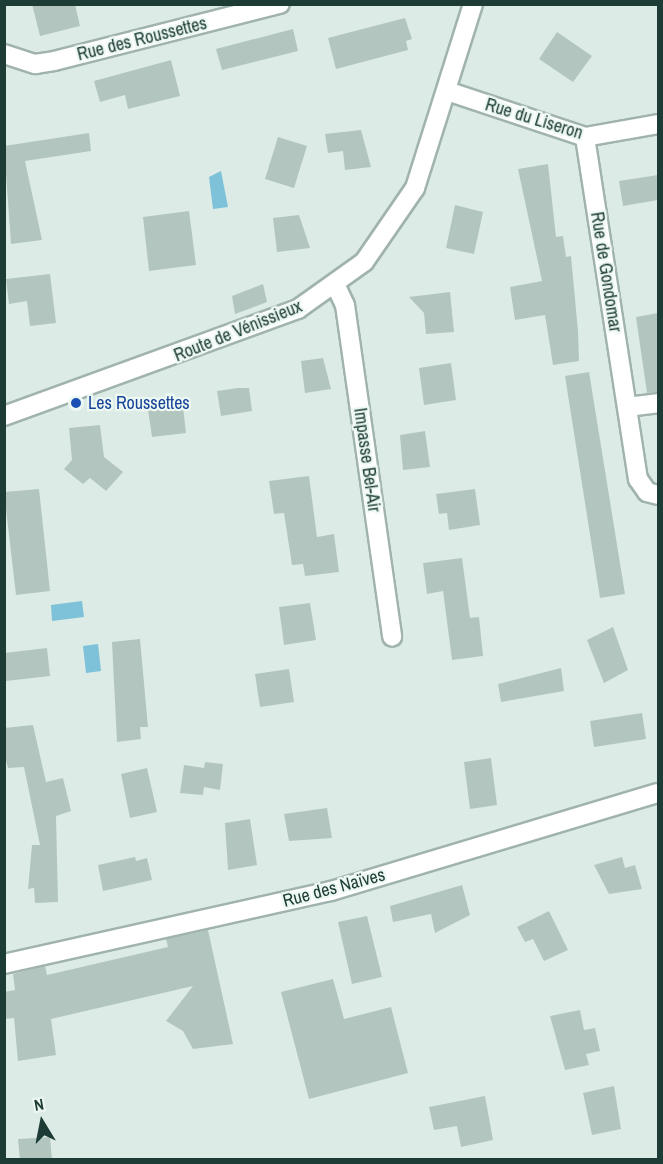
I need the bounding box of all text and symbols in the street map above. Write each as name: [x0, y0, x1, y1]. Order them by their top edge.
street label: Rue des Roussettes: [75, 12, 209, 66]
street label: Rue du Liseron: [483, 94, 585, 144]
street label: Rue de Gondomar: [586, 210, 626, 334]
street label: Route de Vénissieux: [171, 295, 305, 367]
place label: Les Roussettes: [88, 392, 190, 414]
marker: Les Roussettes: [69, 396, 83, 410]
street label: Impasse Bel-Air: [349, 407, 385, 513]
street label: Rue des Naïves: [280, 864, 388, 912]
north arrow: [12, 1092, 72, 1152]
text: N: [32, 1093, 45, 1116]

